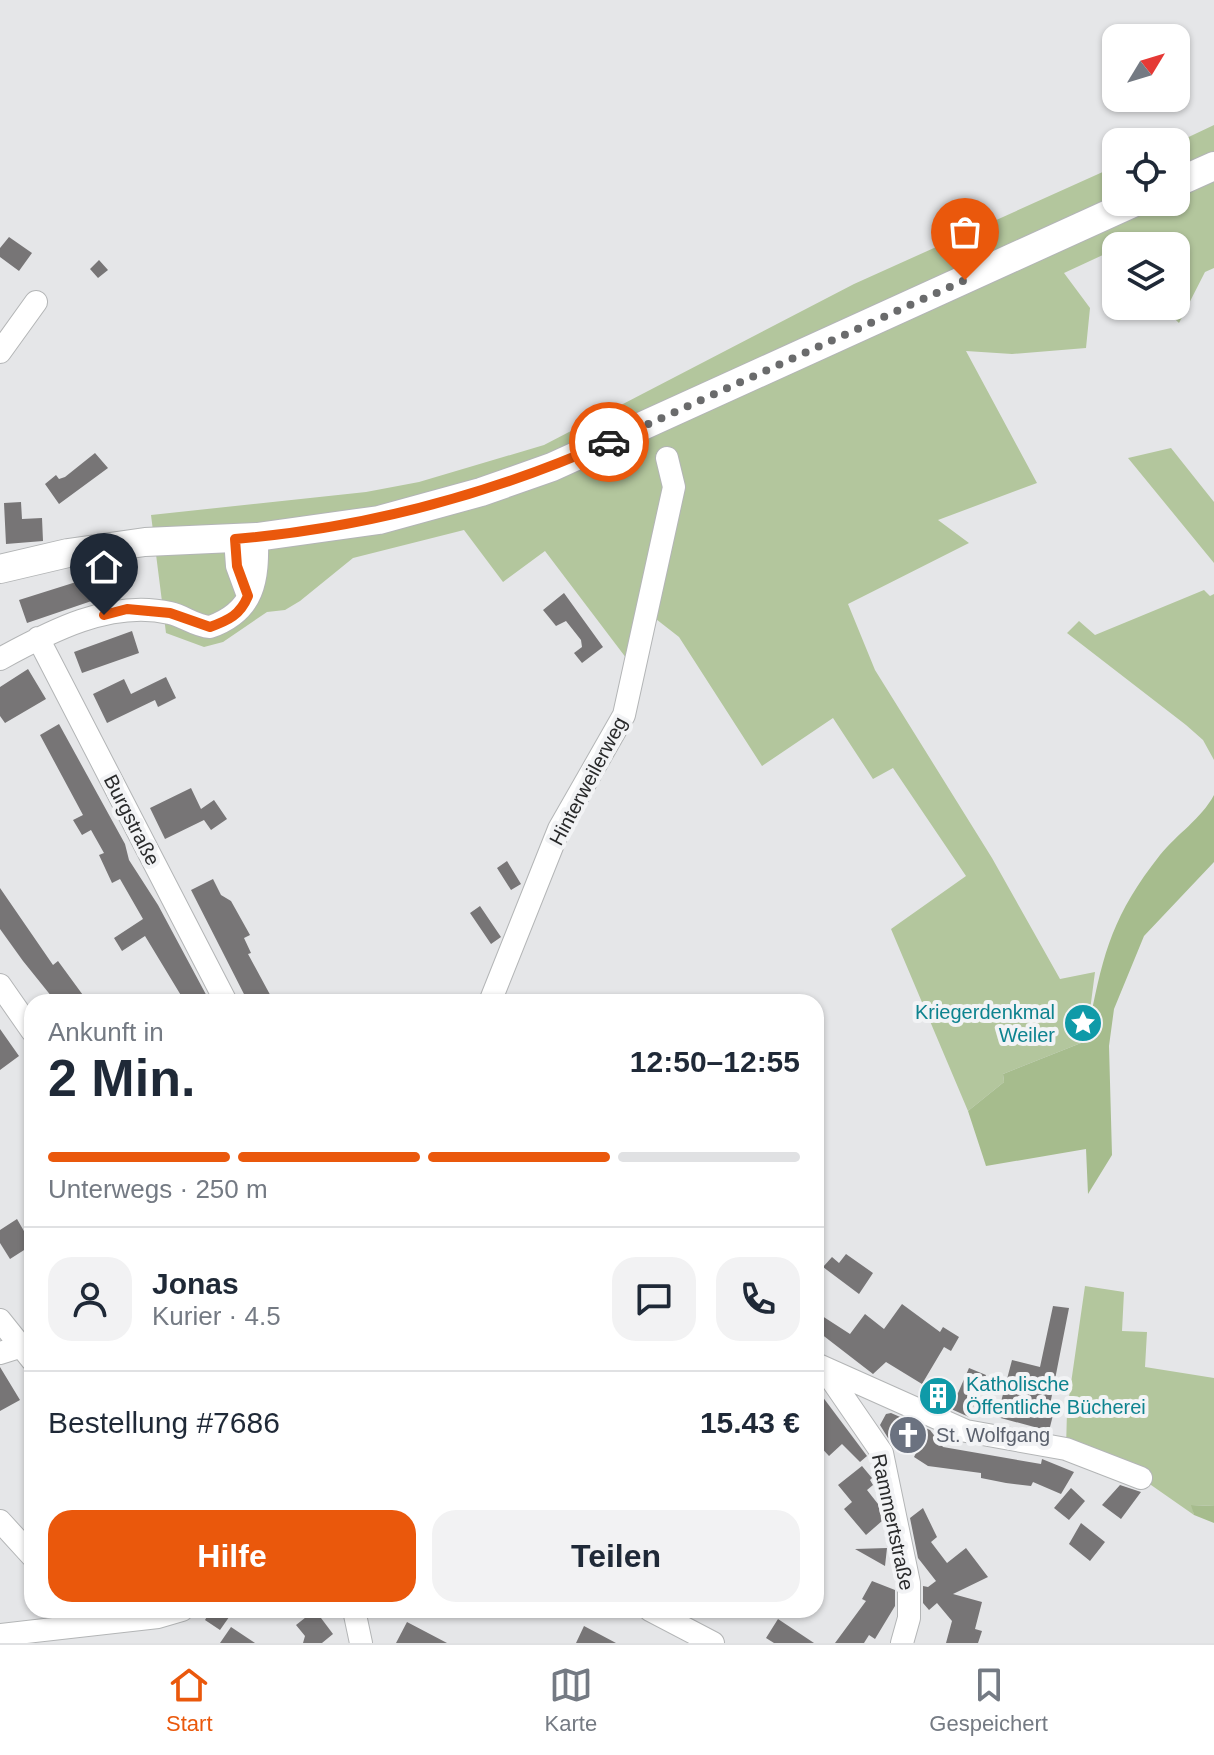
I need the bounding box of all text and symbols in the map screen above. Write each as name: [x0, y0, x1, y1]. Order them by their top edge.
north arrow: [1102, 24, 1190, 112]
map controls: [1102, 24, 1190, 320]
button: locate: [1102, 128, 1190, 216]
pin: [931, 198, 999, 280]
icon: bag: [943, 210, 987, 254]
button: layers: [1102, 232, 1190, 320]
courier: [569, 402, 649, 482]
icon: car: [587, 420, 631, 464]
pin: [70, 533, 138, 615]
icon: home: [82, 545, 126, 589]
street label: Hinterweilerweg: [545, 713, 631, 849]
street label: Burgstraße: [100, 771, 164, 869]
place label: Kriegerdenkmal Weiler: [915, 1001, 1055, 1046]
place icon: Kriegerdenkmal Weiler: [1062, 1002, 1104, 1044]
text: Ankunft in: [48, 1017, 164, 1047]
text: 12:50–12:55: [630, 1045, 800, 1078]
text: 2 Min.: [48, 1049, 195, 1107]
text: Unterwegs · 250 m: [48, 1174, 268, 1204]
button: person: [48, 1257, 132, 1341]
button: chat: [612, 1257, 696, 1341]
button: phone: [716, 1257, 800, 1341]
text: Jonas: [152, 1267, 239, 1300]
text: Kurier · 4.5: [152, 1301, 281, 1331]
place label: Katholische Öffentliche Bücherei: [966, 1373, 1146, 1418]
building icon: Katholische Öffentliche Bücherei: [917, 1375, 959, 1417]
text: Bestellung #7686: [48, 1406, 280, 1439]
text: 15.43 €: [700, 1406, 800, 1439]
church icon: St. Wolfgang: [887, 1414, 929, 1456]
place label: St. Wolfgang: [936, 1424, 1050, 1446]
street label: Rammertstraße: [868, 1452, 918, 1592]
button: Hilfe: [48, 1510, 416, 1602]
button: Teilen: [432, 1510, 800, 1602]
tab: Start: [166, 1663, 213, 1737]
tab: Karte: [545, 1663, 597, 1737]
tab: Gespeichert: [929, 1663, 1048, 1737]

